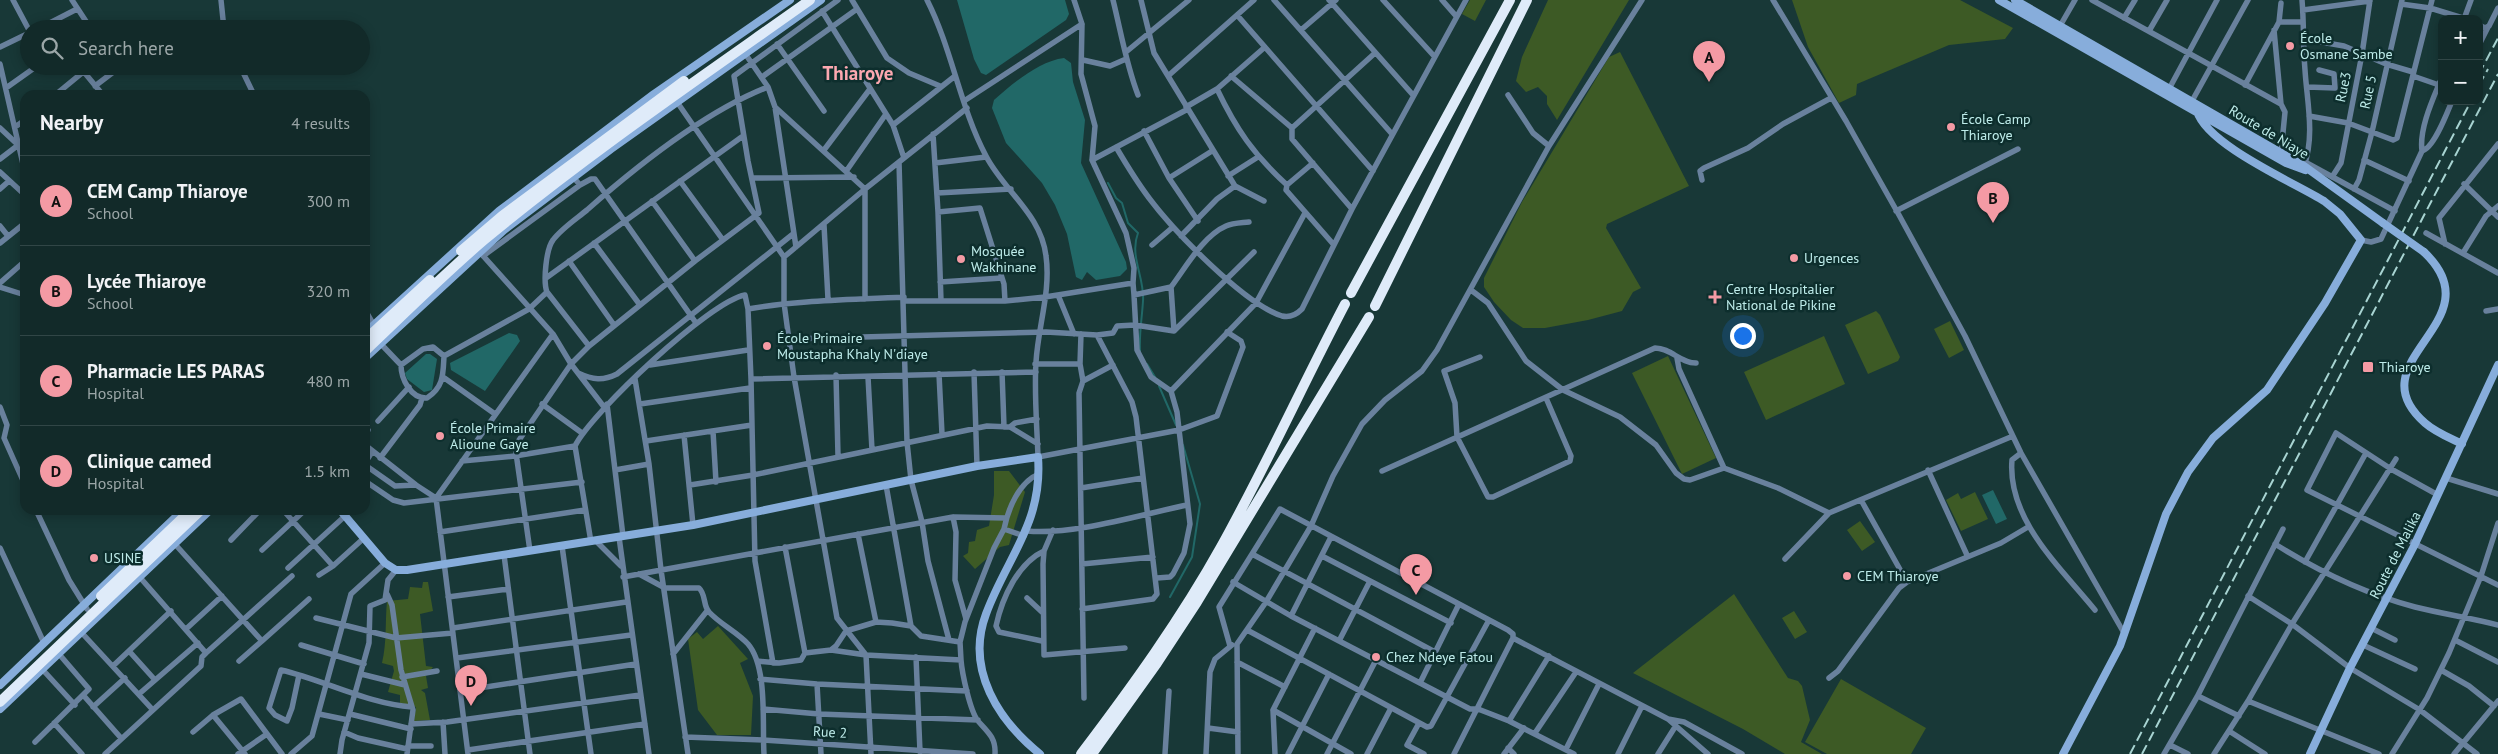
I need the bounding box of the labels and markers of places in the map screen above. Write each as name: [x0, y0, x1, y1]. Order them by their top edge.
place label: École Osmane Sambe: [2300, 29, 2393, 63]
marker: École Osmane Sambe: [2284, 40, 2296, 52]
pin: A: [1693, 41, 1725, 82]
place label: École Camp Thiaroye: [1961, 110, 2031, 144]
marker: École Camp Thiaroye: [1945, 121, 1957, 133]
pin: B: [1977, 182, 2009, 223]
place label: Mosquée Wakhinane: [971, 242, 1036, 276]
place label: Urgences: [1804, 249, 1859, 267]
marker: Urgences: [1788, 252, 1800, 264]
marker: Mosquée Wakhinane: [955, 253, 967, 265]
place label: Centre Hospitalier National de Pikine: [1726, 280, 1836, 314]
marker: Centre Hospitalier National de Pikine: [1708, 290, 1722, 304]
place label: École Primaire Moustapha Khaly N'diaye: [777, 329, 928, 363]
marker: École Primaire Moustapha Khaly N'diaye: [761, 340, 773, 352]
place label: Thiaroye: [2379, 358, 2431, 376]
marker: Thiaroye: [2361, 360, 2375, 374]
place label: École Primaire Alioune Gaye: [450, 419, 536, 453]
marker: École Primaire Alioune Gaye: [434, 430, 446, 442]
place label: USINE: [104, 549, 142, 567]
marker: USINE: [88, 552, 100, 564]
pin: C: [1400, 554, 1432, 595]
place label: CEM Thiaroye: [1857, 567, 1939, 585]
marker: CEM Thiaroye: [1841, 570, 1853, 582]
place label: Chez Ndeye Fatou: [1386, 648, 1493, 666]
marker: Chez Ndeye Fatou: [1370, 651, 1382, 663]
pin: D: [455, 665, 487, 706]

